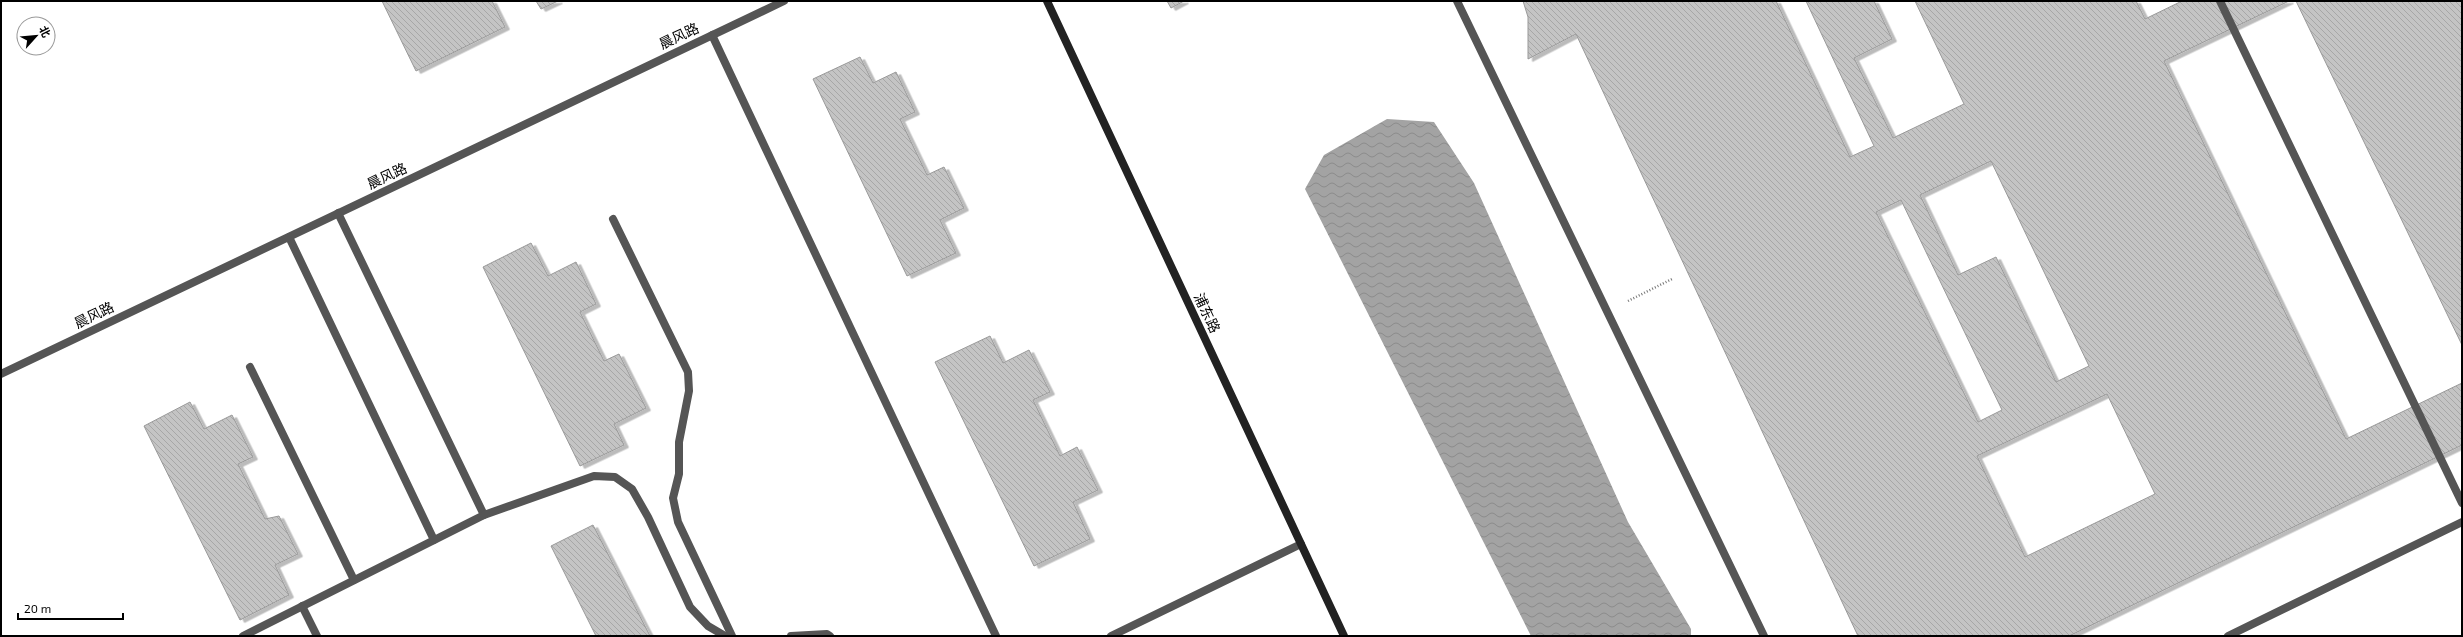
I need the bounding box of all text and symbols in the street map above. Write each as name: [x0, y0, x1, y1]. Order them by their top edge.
north arrow: [16, 16, 56, 56]
street label: 晨风路: [656, 19, 701, 52]
text: 北: [37, 23, 54, 39]
street label: 晨风路: [364, 159, 409, 192]
street label: 浦东路: [1191, 290, 1224, 335]
street label: 晨风路: [71, 298, 116, 331]
scale bar: [18, 595, 123, 621]
text: 20 m: [24, 601, 51, 615]

